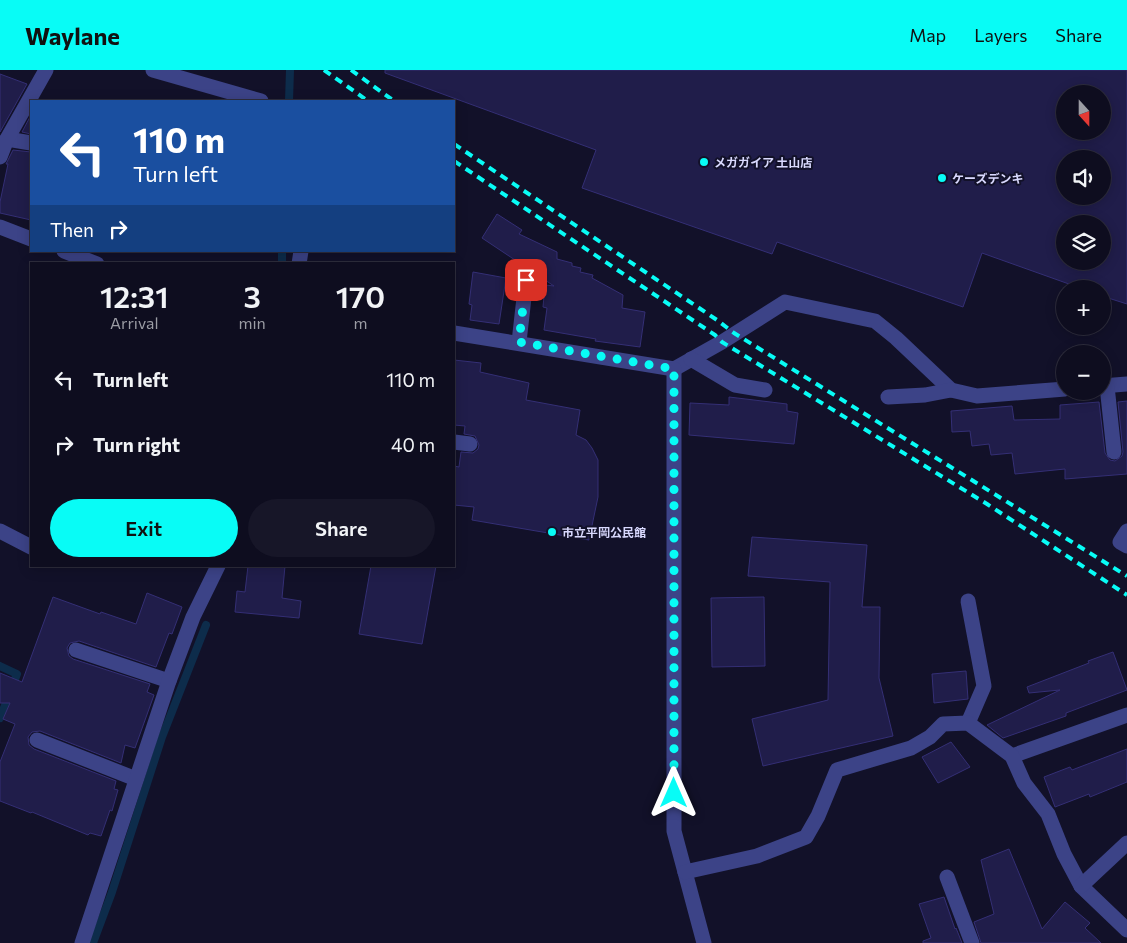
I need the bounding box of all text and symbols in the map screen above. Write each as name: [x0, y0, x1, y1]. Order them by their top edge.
text: Waylane: [25, 21, 120, 50]
text: Map: [909, 24, 946, 46]
text: Layers: [974, 24, 1027, 46]
text: Share: [1055, 24, 1102, 46]
north arrow: [1056, 85, 1111, 140]
map controls: [1056, 85, 1111, 400]
text: 110 m: [133, 117, 225, 160]
icon: left: [50, 120, 115, 185]
button: sound: [1056, 150, 1111, 205]
place label: メガガイア 土山店: [714, 155, 812, 169]
marker: メガガイア 土山店: [698, 156, 710, 168]
text: Turn left: [133, 160, 218, 187]
place label: ケーズデンキ: [952, 171, 1023, 185]
marker: ケーズデンキ: [936, 172, 948, 184]
icon: right: [104, 215, 132, 243]
button: layers: [1056, 215, 1111, 270]
text: Then: [50, 218, 94, 241]
pin: [505, 259, 547, 301]
icon: arrive: [512, 266, 540, 294]
text: 12:31: [100, 277, 169, 314]
text: 3: [243, 277, 261, 314]
text: 170: [336, 277, 385, 314]
button: +: [1056, 280, 1111, 335]
text: Arrival: [110, 313, 158, 332]
text: min: [239, 313, 266, 332]
text: m: [353, 313, 367, 332]
button: −: [1056, 345, 1111, 400]
icon: left: [50, 366, 78, 394]
text: Turn left: [93, 368, 168, 391]
text: 110 m: [386, 368, 435, 391]
icon: right: [50, 431, 78, 459]
text: Turn right: [93, 433, 180, 456]
text: 40 m: [391, 433, 435, 456]
button: Exit: [50, 499, 238, 557]
button: Share: [248, 499, 435, 557]
place label: 市立平岡公民館: [562, 525, 646, 539]
marker: 市立平岡公民館: [546, 526, 558, 538]
position arrow: [647, 766, 699, 818]

